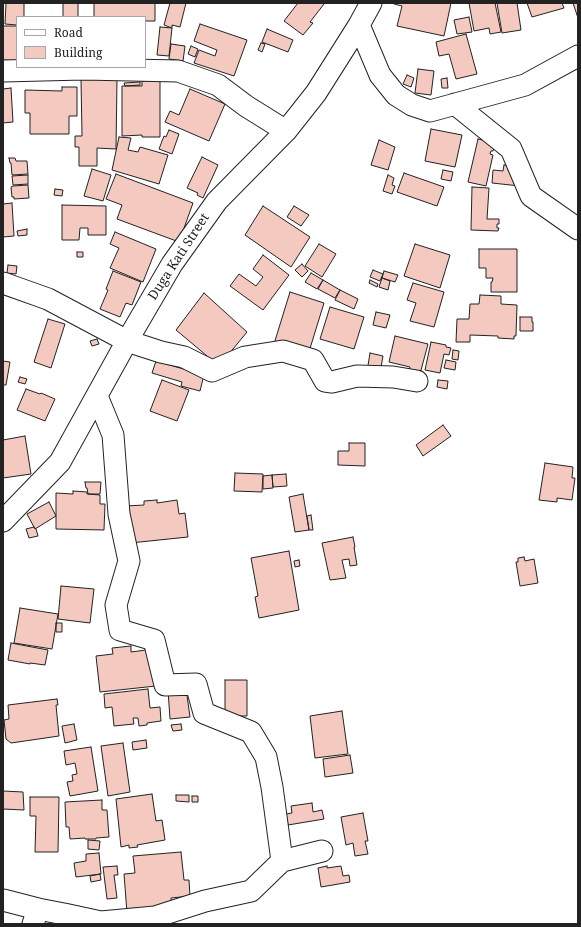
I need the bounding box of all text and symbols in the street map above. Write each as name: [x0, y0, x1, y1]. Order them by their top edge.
legend: [16, 16, 146, 68]
text: Road: [54, 24, 83, 41]
text: Building: [54, 44, 102, 61]
street label: Duga Kati Street: [145, 211, 213, 303]

